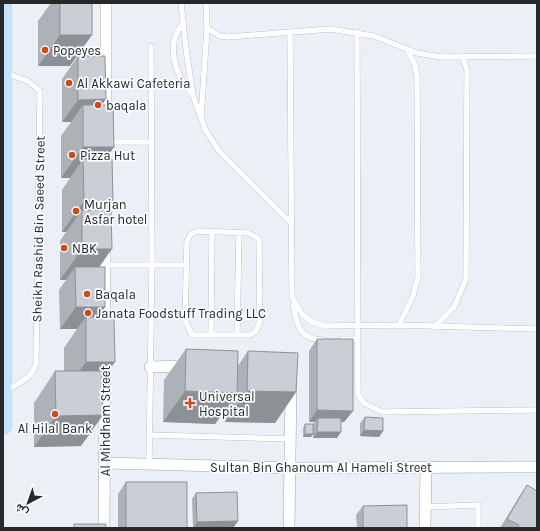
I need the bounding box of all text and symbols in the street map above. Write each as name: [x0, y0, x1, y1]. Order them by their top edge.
place label: Popeyes: [53, 43, 101, 58]
marker: Popeyes: [40, 45, 50, 55]
place label: Al Akkawi Cafeteria: [77, 76, 190, 91]
marker: Al Akkawi Cafeteria: [64, 78, 74, 88]
place label: baqala: [106, 98, 146, 114]
marker: baqala: [93, 100, 103, 110]
street label: Sheikh Rashid Bin Saeed Street: [29, 135, 48, 322]
place label: Pizza Hut: [80, 148, 135, 163]
marker: Pizza Hut: [67, 150, 77, 160]
place label: Murjan Asfar hotel: [84, 197, 148, 227]
marker: Murjan Asfar hotel: [71, 206, 81, 216]
place label: NBK: [72, 241, 97, 256]
marker: NBK: [59, 243, 69, 253]
place label: Baqala: [95, 287, 136, 303]
marker: Baqala: [82, 289, 92, 299]
place label: Janata Foodstuff Trading LLC: [96, 306, 266, 321]
marker: Janata Foodstuff Trading LLC: [83, 308, 93, 318]
street label: Al Mihdham Street: [98, 366, 113, 476]
place label: Universal Hospital: [199, 389, 255, 419]
marker: Universal Hospital: [184, 397, 196, 409]
marker: Al Hilal Bank: [50, 409, 60, 419]
place label: Al Hilal Bank: [18, 421, 92, 436]
street label: Sultan Bin Ghanoum Al Hameli Street: [210, 460, 432, 475]
north arrow: [8, 483, 48, 523]
text: ش: [13, 501, 31, 519]

